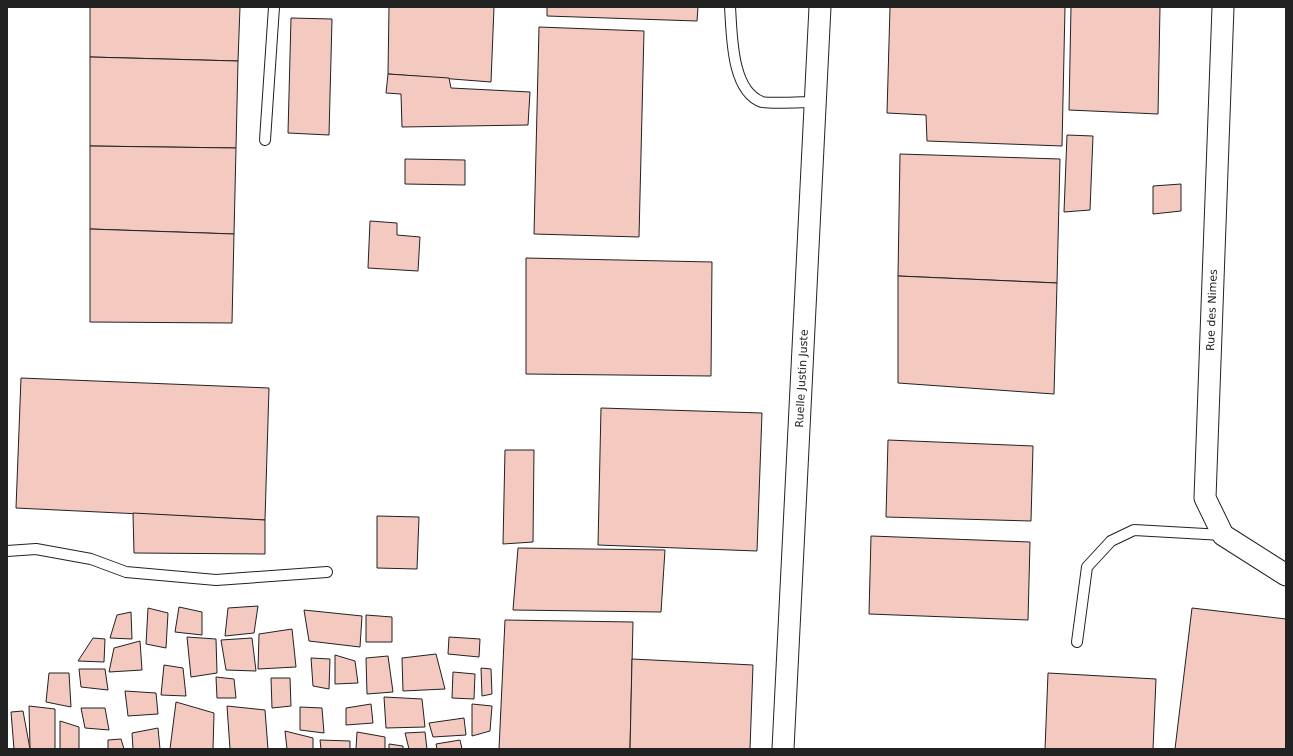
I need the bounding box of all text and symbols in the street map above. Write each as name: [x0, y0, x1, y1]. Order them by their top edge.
street label: Rue des Nimes: [1204, 269, 1220, 351]
street label: Ruelle Justin Juste: [793, 329, 810, 428]

